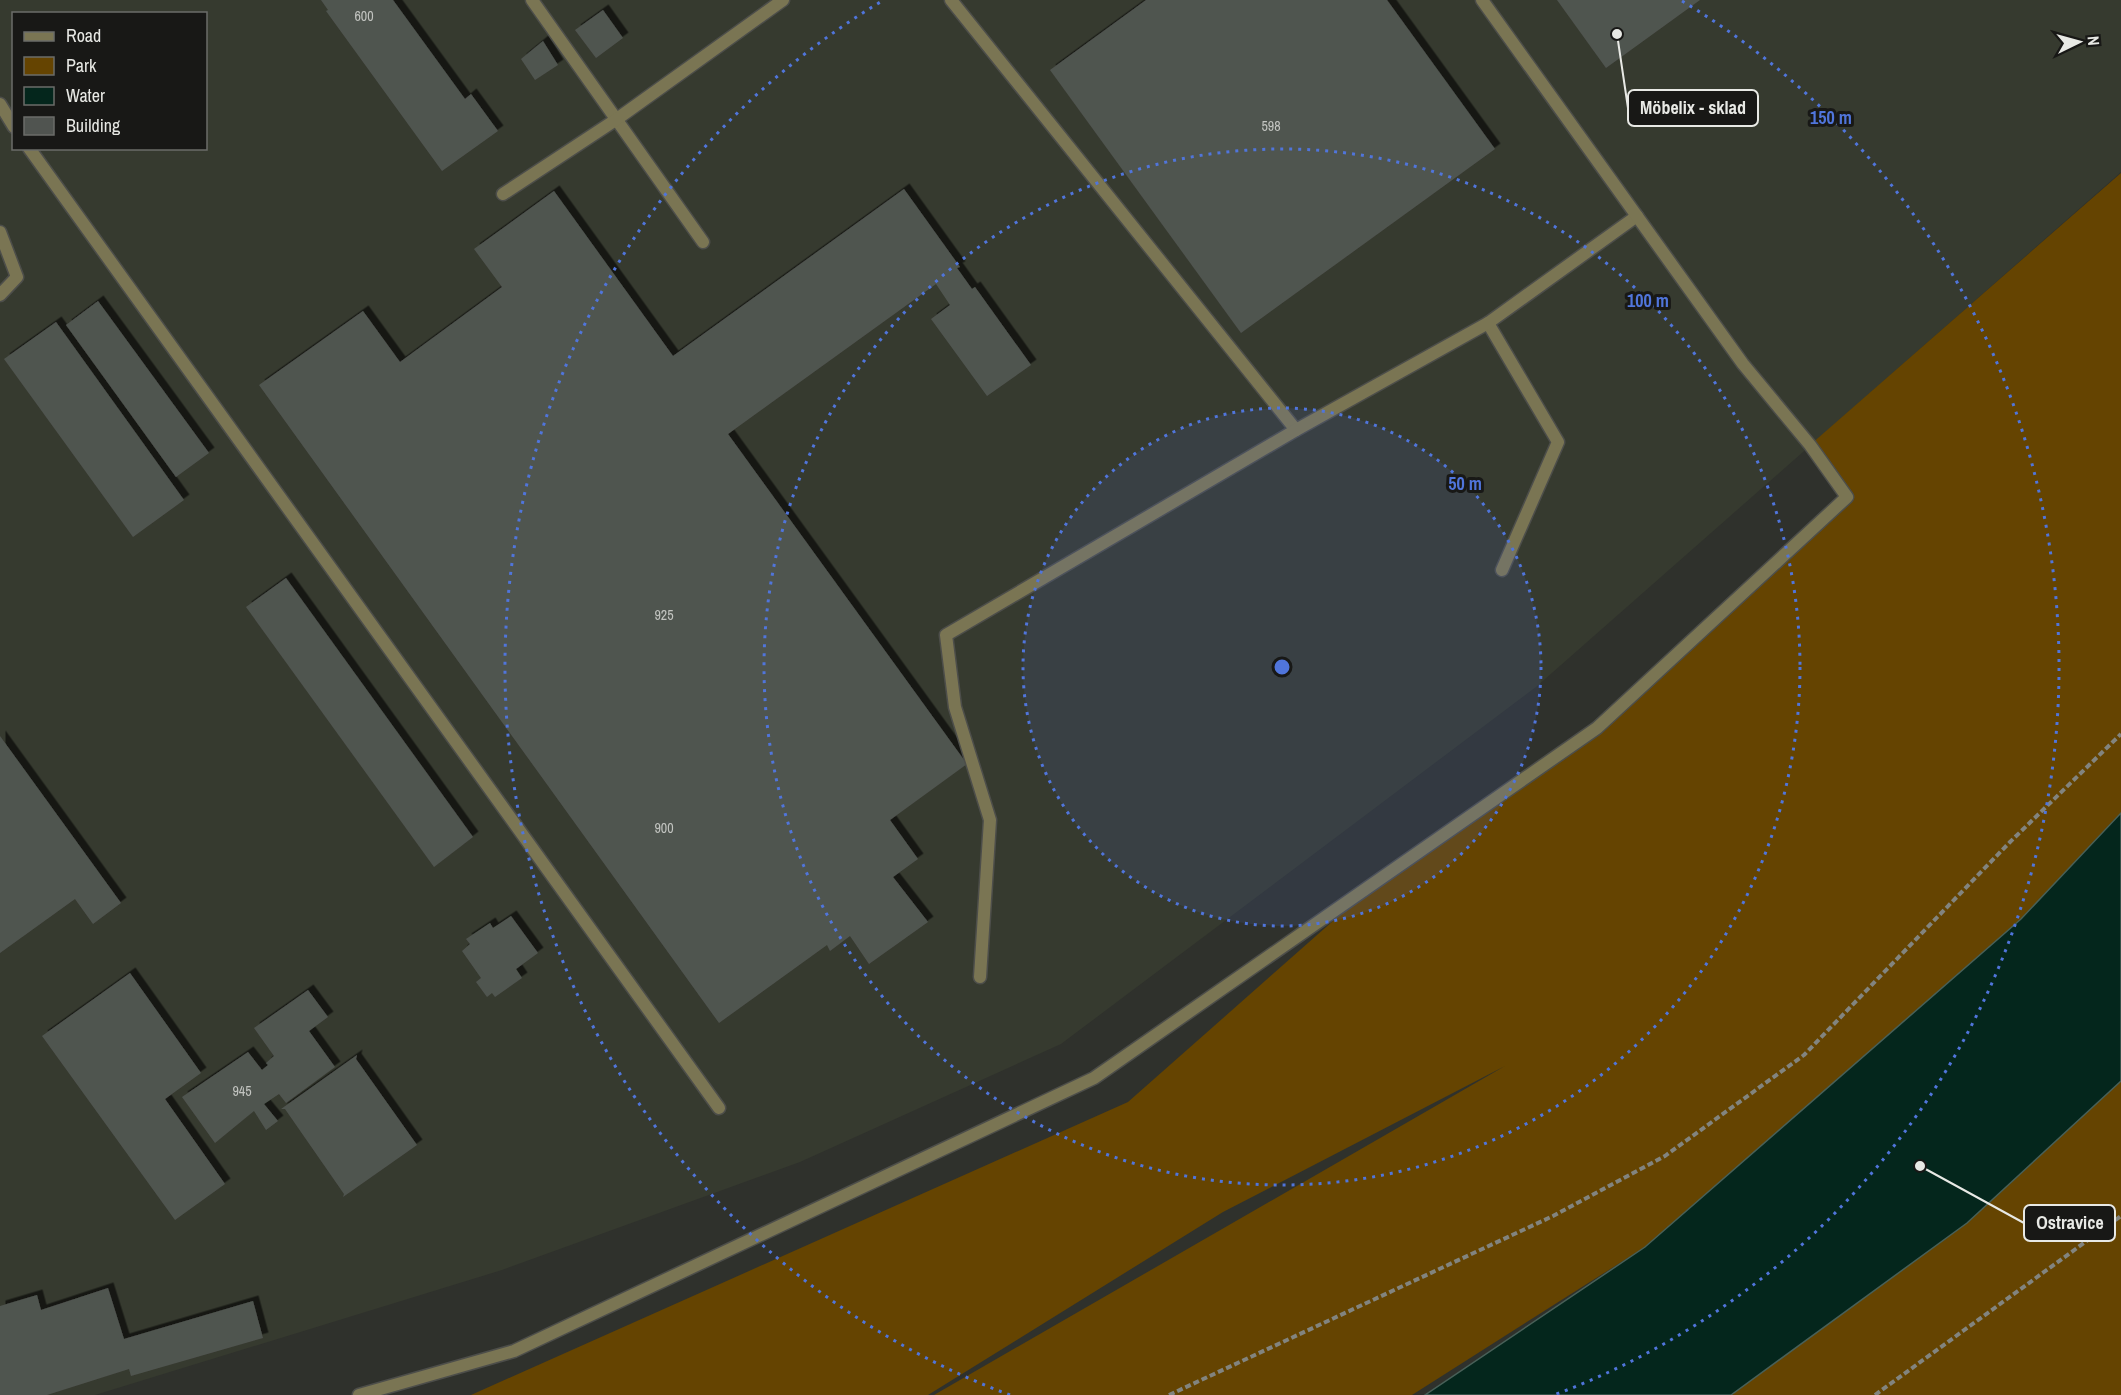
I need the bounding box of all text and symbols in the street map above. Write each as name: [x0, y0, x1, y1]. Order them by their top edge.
house number: 600: [354, 7, 374, 25]
legend: [12, 12, 207, 150]
north arrow: [2049, 12, 2109, 72]
text: Road: [66, 23, 101, 48]
text: N: [2083, 35, 2105, 46]
text: Park: [66, 53, 97, 78]
text: Water: [66, 83, 105, 108]
callout: Möbelix - sklad: [1628, 90, 1758, 126]
text: Möbelix - sklad: [1640, 95, 1746, 120]
text: 150 m: [1810, 105, 1852, 130]
text: Building: [66, 113, 121, 138]
house number: 598: [1261, 117, 1281, 135]
text: 100 m: [1627, 288, 1669, 313]
text: 50 m: [1448, 471, 1482, 496]
house number: 925: [654, 606, 674, 624]
centre of rings: [1272, 657, 1292, 677]
house number: 900: [654, 819, 674, 837]
house number: 945: [232, 1082, 252, 1100]
callout: Ostravice: [2024, 1205, 2115, 1241]
text: Ostravice: [2036, 1210, 2104, 1235]

